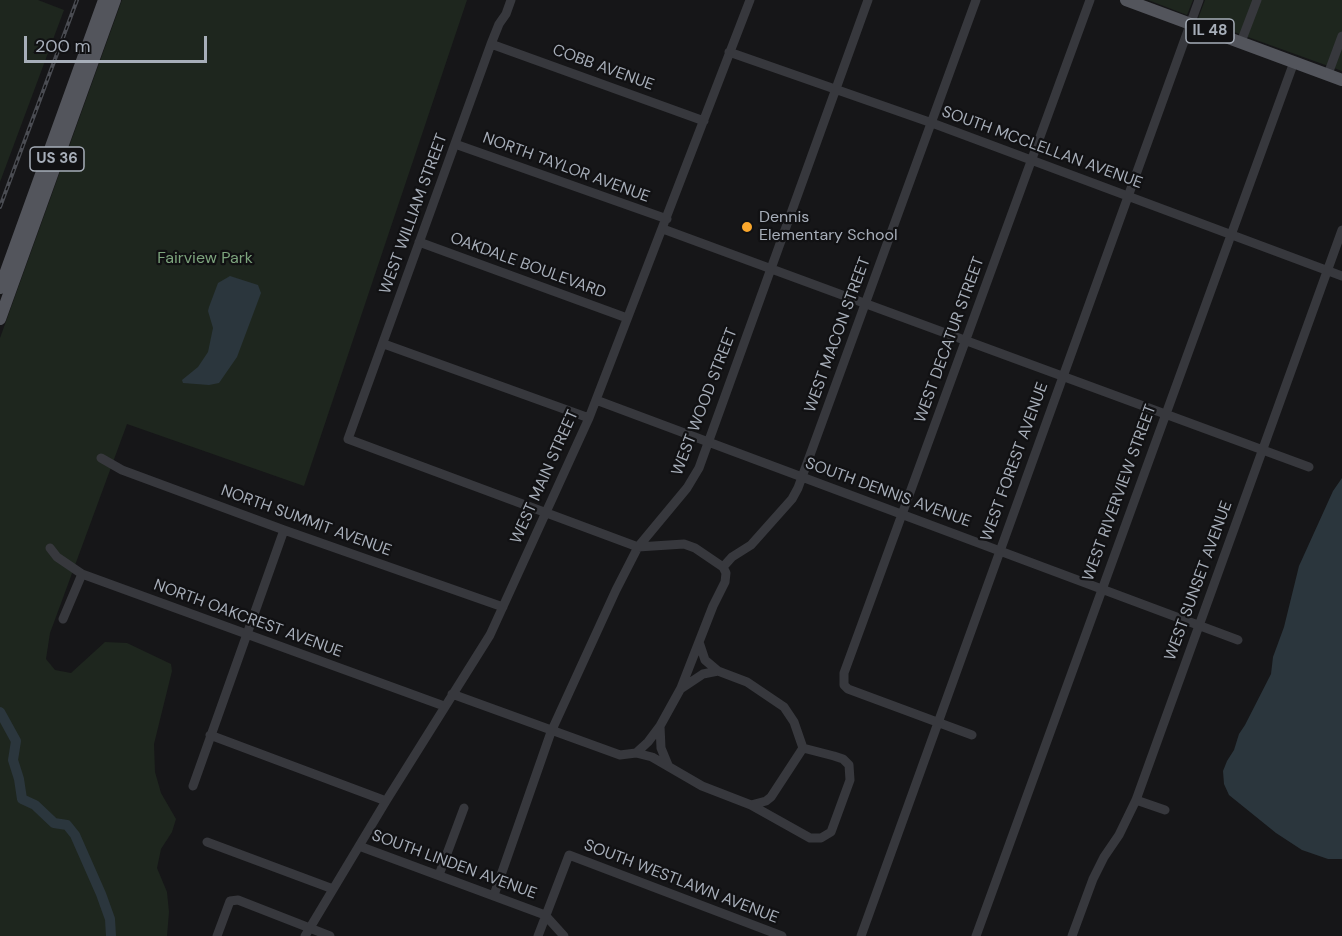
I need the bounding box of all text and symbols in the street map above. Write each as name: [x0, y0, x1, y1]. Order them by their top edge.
road number: IL 48: [1186, 19, 1234, 43]
scale bar: [27, 24, 210, 62]
text: 200 m: [35, 34, 91, 58]
street label: COBB AVENUE: [550, 41, 656, 95]
street label: SOUTH MCCLELLAN AVENUE: [939, 103, 1145, 193]
street label: NORTH TAYLOR AVENUE: [480, 129, 652, 207]
street label: WEST WILLIAM STREET: [376, 131, 452, 297]
road number: US 36: [30, 147, 84, 171]
place label: Dennis Elementary School: [759, 208, 897, 246]
marker: Dennis Elementary School: [740, 220, 754, 234]
street label: OAKDALE BOULEVARD: [447, 229, 609, 303]
park label: Fairview Park: [157, 249, 253, 269]
street label: WEST DECATUR STREET: [911, 254, 989, 426]
street label: WEST MACON STREET: [801, 255, 875, 415]
street label: WEST WOOD STREET: [668, 326, 742, 478]
street label: WEST FOREST AVENUE: [977, 380, 1053, 544]
street label: WEST RIVERVIEW STREET: [1079, 402, 1161, 584]
street label: WEST MAIN STREET: [507, 407, 583, 547]
street label: SOUTH DENNIS AVENUE: [802, 454, 974, 532]
street label: NORTH SUMMIT AVENUE: [218, 481, 394, 561]
street label: WEST SUNSET AVENUE: [1161, 499, 1237, 663]
street label: NORTH OAKCREST AVENUE: [151, 576, 345, 662]
street label: SOUTH LINDEN AVENUE: [369, 826, 539, 904]
street label: SOUTH WESTLAWN AVENUE: [581, 836, 781, 928]

